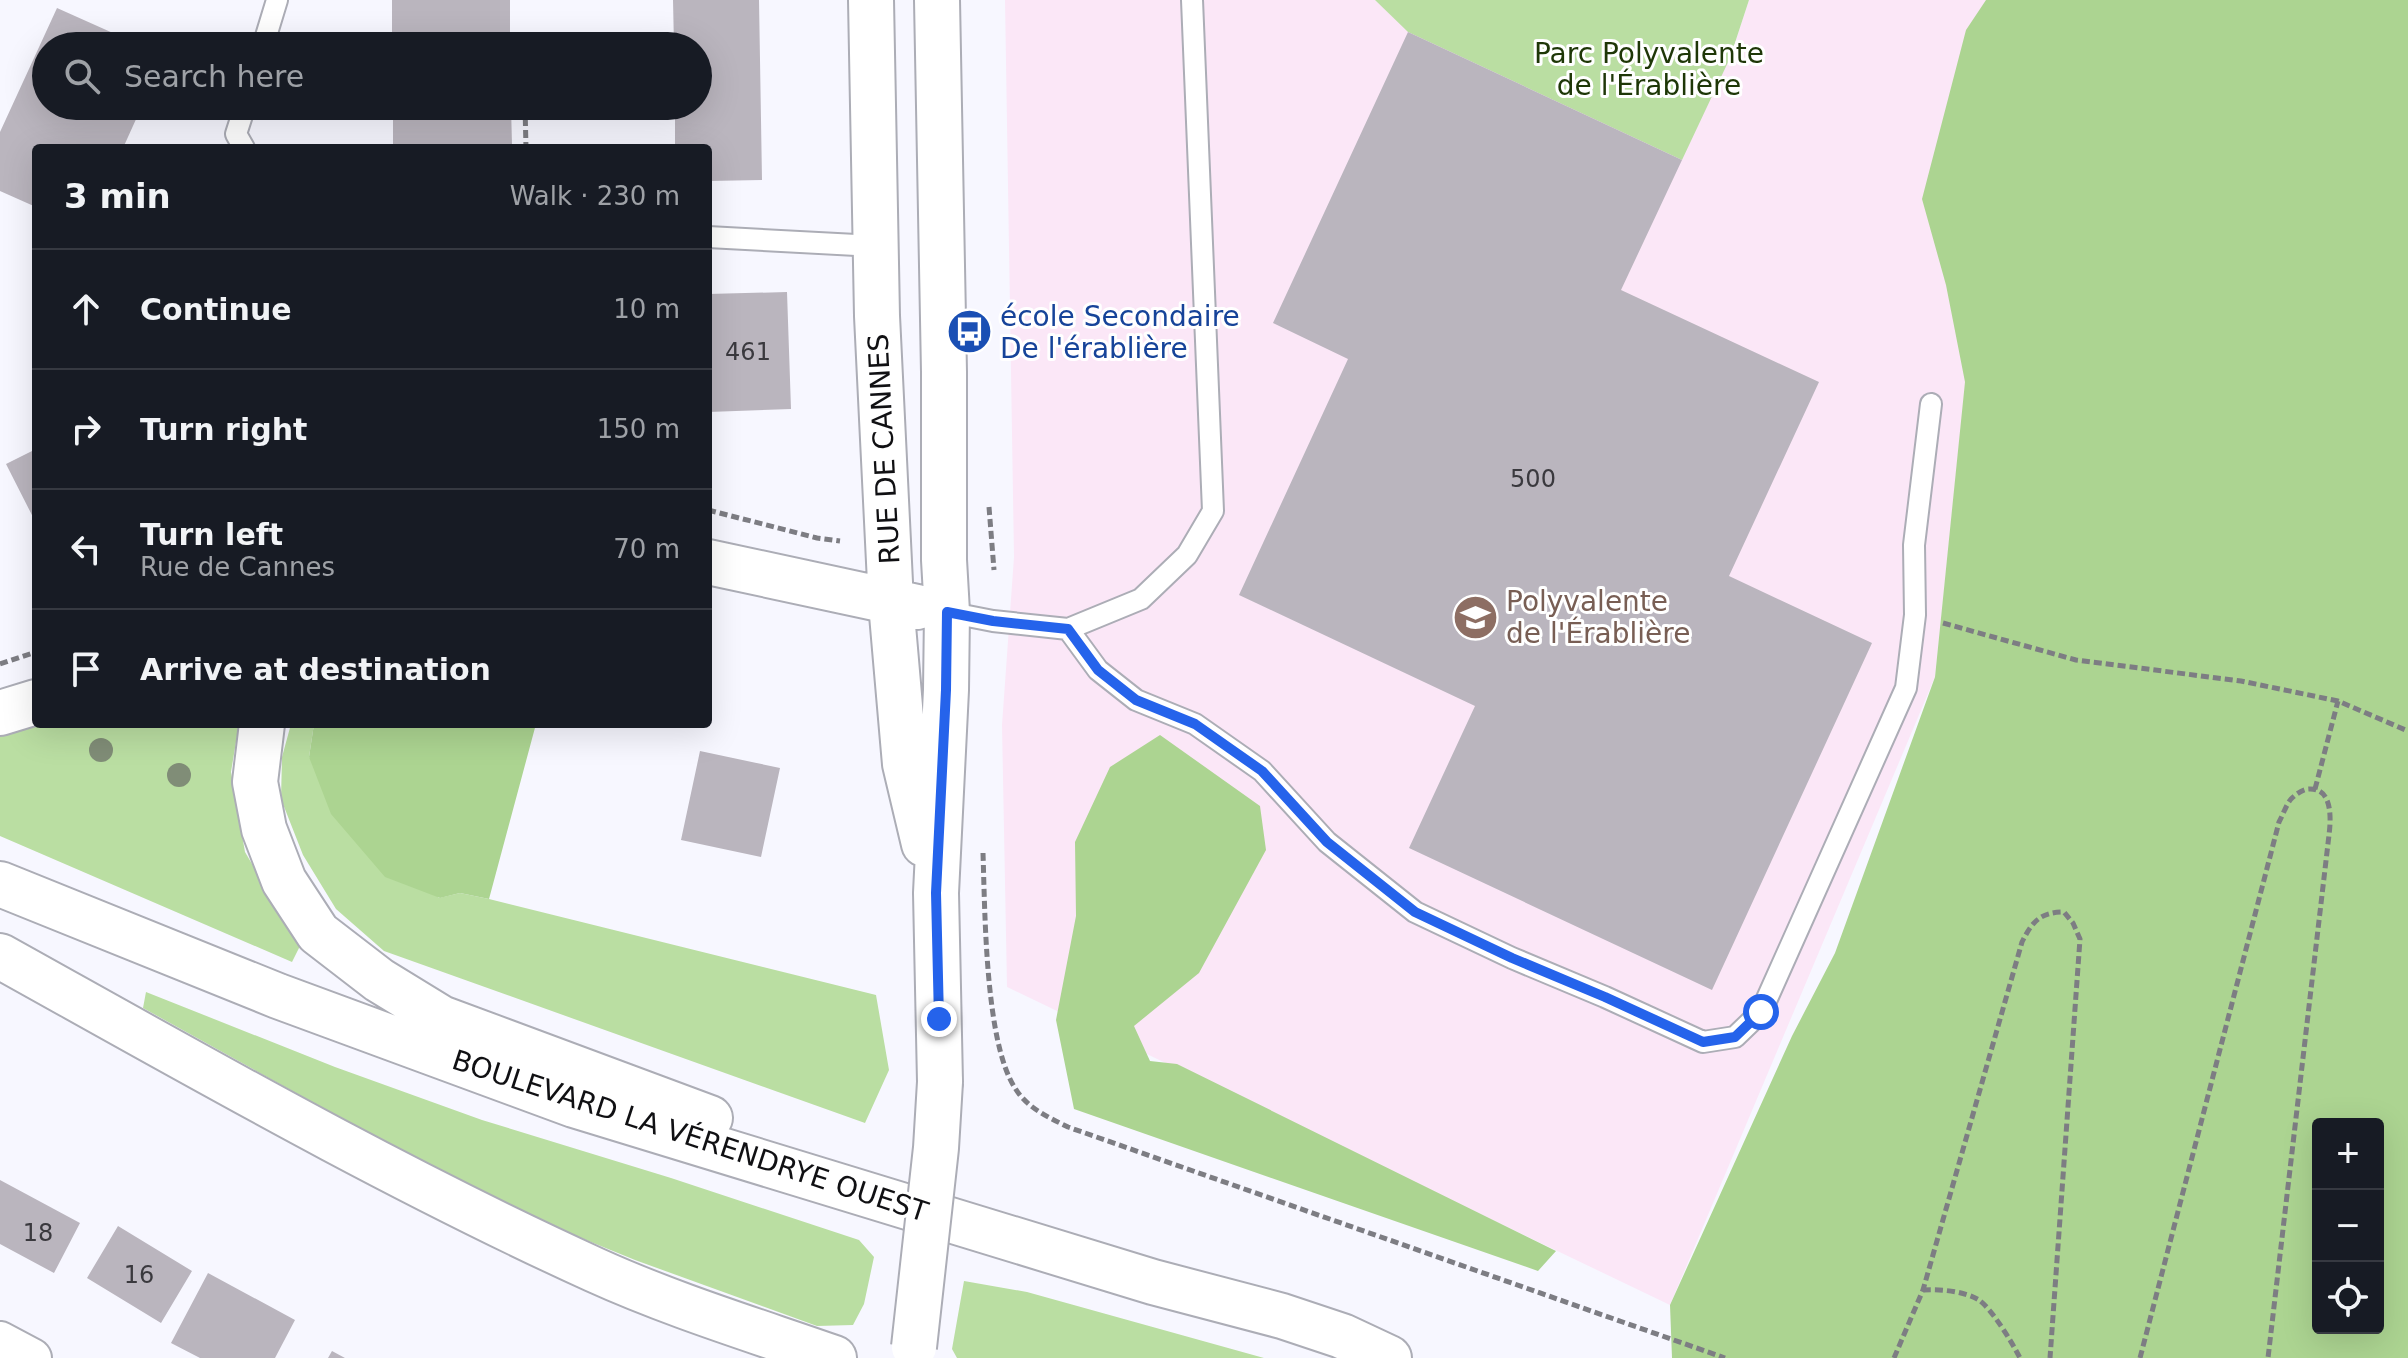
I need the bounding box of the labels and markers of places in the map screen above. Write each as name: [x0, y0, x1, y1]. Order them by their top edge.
place label: école Secondaire De l'érablière: [1000, 300, 1240, 365]
bus stop icon: école Secondaire De l'érablière: [945, 308, 993, 356]
place label: Polyvalente de l'Érablière: [1506, 585, 1690, 650]
school or university icon: Polyvalente de l'Érablière: [1451, 593, 1499, 641]

